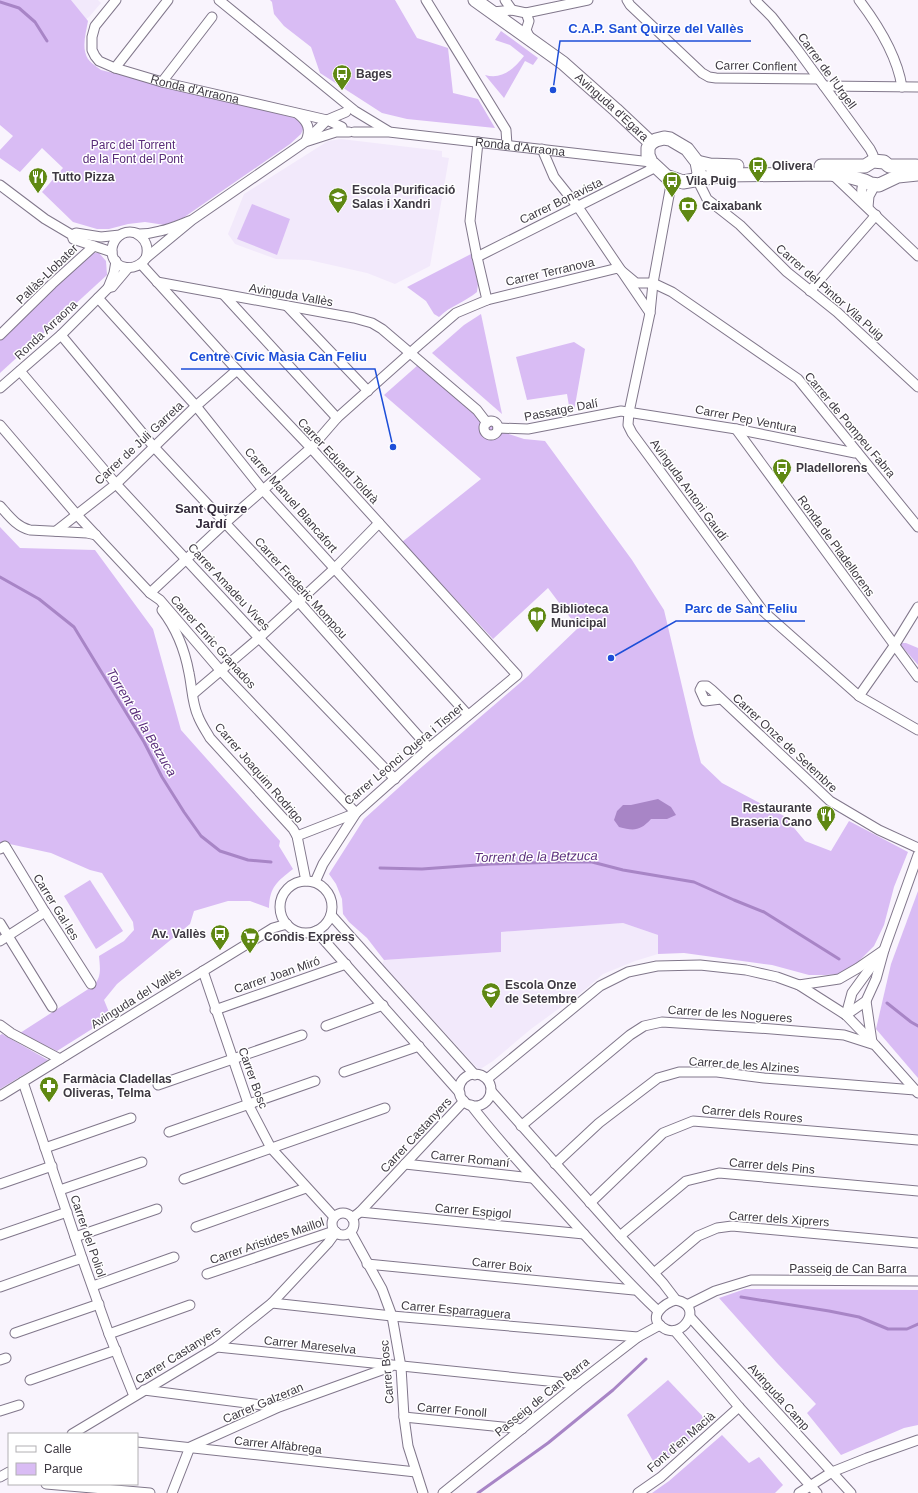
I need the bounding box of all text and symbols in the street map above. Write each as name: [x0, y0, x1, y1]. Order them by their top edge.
callout: C.A.P. Sant Quirze del Vallès: [560, 16, 751, 41]
text: C.A.P. Sant Quirze del Vallès: [568, 21, 744, 36]
street label: Carrer de l'Urgell: [795, 30, 859, 112]
street label: Carrer Conflent: [715, 58, 798, 74]
bus stop icon: Bages: [331, 63, 353, 91]
place label: Bages: [356, 67, 392, 81]
street label: Avinguda d'Egara: [572, 70, 652, 144]
street label: Ronda d'Arraona: [149, 72, 241, 107]
street label: Ronda d'Arraona: [474, 135, 566, 159]
park label: Parc del Torrent de la Font del Pont: [83, 138, 184, 166]
bus stop icon: Olivera: [747, 155, 769, 183]
place label: Olivera: [772, 159, 813, 173]
restaurant icon: Tutto Pizza: [27, 166, 49, 194]
place label: Tutto Pizza: [52, 170, 115, 184]
bus stop icon: Vila Puig: [661, 170, 683, 198]
place label: Vila Puig: [686, 174, 736, 188]
street label: Carrer Bonavista: [517, 175, 605, 227]
place label: Escola Purificació Salas i Xandri: [352, 183, 455, 211]
school or university icon: Escola Purificació Salas i Xandri: [327, 186, 349, 214]
bank icon: Caixabank: [677, 195, 699, 223]
place label: Caixabank: [702, 199, 762, 213]
street label: Pallàs-Llobater: [13, 241, 81, 307]
street label: Carrer del Pintor Vila Puig: [773, 241, 887, 343]
street label: Carrer Terranova: [504, 255, 596, 289]
street label: Avinguda Vallès: [248, 281, 334, 309]
street label: Ronda Arraona: [12, 297, 81, 363]
callout: Centre Cívic Masia Can Feliu: [181, 344, 375, 369]
text: Centre Cívic Masia Can Feliu: [189, 349, 367, 364]
street label: Carrer de Pompeu Fabra: [802, 369, 898, 481]
street label: Passatge Dalí: [523, 396, 600, 424]
street label: Carrer de Juli Garreta: [92, 398, 186, 488]
street label: Carrer Pep Ventura: [694, 402, 798, 436]
street label: Carrer Eduard Toldrà: [295, 415, 381, 507]
street label: Avinguda Antoni Gaudí: [647, 436, 731, 544]
street label: Carrer Manuel Blancafort: [242, 445, 341, 556]
bus stop icon: Pladellorens: [771, 457, 793, 485]
place label: Pladellorens: [796, 461, 868, 475]
street label: Ronda de Pladellorens: [795, 493, 877, 599]
district label: Sant Quirze Jardí: [175, 501, 247, 531]
street label: Carrer Frederic Mompou: [252, 535, 350, 641]
street label: Carrer Amadeu Vives: [185, 541, 273, 633]
street label: Carrer Enric Granados: [167, 592, 259, 692]
callout: Parc de Sant Feliu: [676, 596, 805, 621]
text: Parc de Sant Feliu: [685, 601, 797, 616]
place label: Biblioteca Municipal: [551, 602, 609, 630]
library icon: Biblioteca Municipal: [526, 605, 548, 633]
water label: Torrent de la Betzuca: [103, 666, 180, 779]
street label: Carrer Onze de Setembre: [730, 691, 840, 795]
street label: Carrer Leonci Quera i Tisner: [342, 700, 466, 808]
street label: Carrer Joaquim Rodrigo: [212, 720, 306, 826]
place label: Restaurante Braseria Cano: [731, 801, 812, 829]
restaurant icon: Restaurante Braseria Cano: [815, 804, 837, 832]
water label: Torrent de la Betzuca: [474, 848, 598, 865]
street label: Carrer Gal·les: [30, 871, 82, 943]
bus stop icon: Av. Vallès: [209, 923, 231, 951]
supermarket icon: Condis Express: [239, 926, 261, 954]
place label: Av. Vallès: [151, 927, 206, 941]
place label: Condis Express: [264, 930, 355, 944]
street label: Carrer Joan Miró: [232, 954, 322, 996]
street label: Avinguda del Vallès: [88, 964, 184, 1032]
place label: Escola Onze de Setembre: [505, 978, 577, 1006]
school or university icon: Escola Onze de Setembre: [480, 981, 502, 1009]
street label: Carrer de les Nogueres: [667, 1003, 793, 1025]
street label: Carrer Bosc: [235, 1046, 271, 1110]
street label: Carrer de les Alzines: [688, 1054, 800, 1076]
place label: Farmàcia Cladellas Oliveras, Telma: [63, 1072, 172, 1100]
pharmacy icon: Farmàcia Cladellas Oliveras, Telma: [38, 1075, 60, 1103]
street label: Carrer Castanyers: [377, 1094, 455, 1176]
street label: Carrer dels Roures: [701, 1103, 803, 1125]
street label: Carrer Romaní: [430, 1148, 511, 1170]
street label: Carrer dels Pins: [729, 1155, 815, 1177]
street label: Carrer del Poliol: [67, 1193, 109, 1279]
street label: Carrer Espigol: [434, 1201, 512, 1221]
street label: Carrer dels Xiprers: [728, 1209, 830, 1229]
street label: Carrer Aristides Maillol: [208, 1215, 326, 1267]
street label: Carrer Boix: [471, 1255, 533, 1275]
street label: Passeig de Can Barra: [789, 1262, 907, 1276]
street label: Carrer Esparraguera: [401, 1298, 512, 1322]
street label: Carrer Castanyers: [133, 1323, 223, 1387]
street label: Carrer Mareselva: [263, 1333, 357, 1357]
street label: Carrer Bosc: [377, 1340, 397, 1404]
street label: Passeig de Can Barra: [492, 1354, 592, 1439]
street label: Avinguda Camp: [745, 1361, 813, 1434]
street label: Carrer Galzeran: [221, 1380, 305, 1426]
street label: Carrer Fonoll: [417, 1400, 487, 1420]
street label: Font d'en Macià: [644, 1409, 718, 1475]
legend: [8, 1433, 138, 1485]
street label: Carrer Alfàbrega: [233, 1433, 323, 1457]
text: Calle: [44, 1442, 72, 1456]
text: Parque: [44, 1462, 83, 1476]

